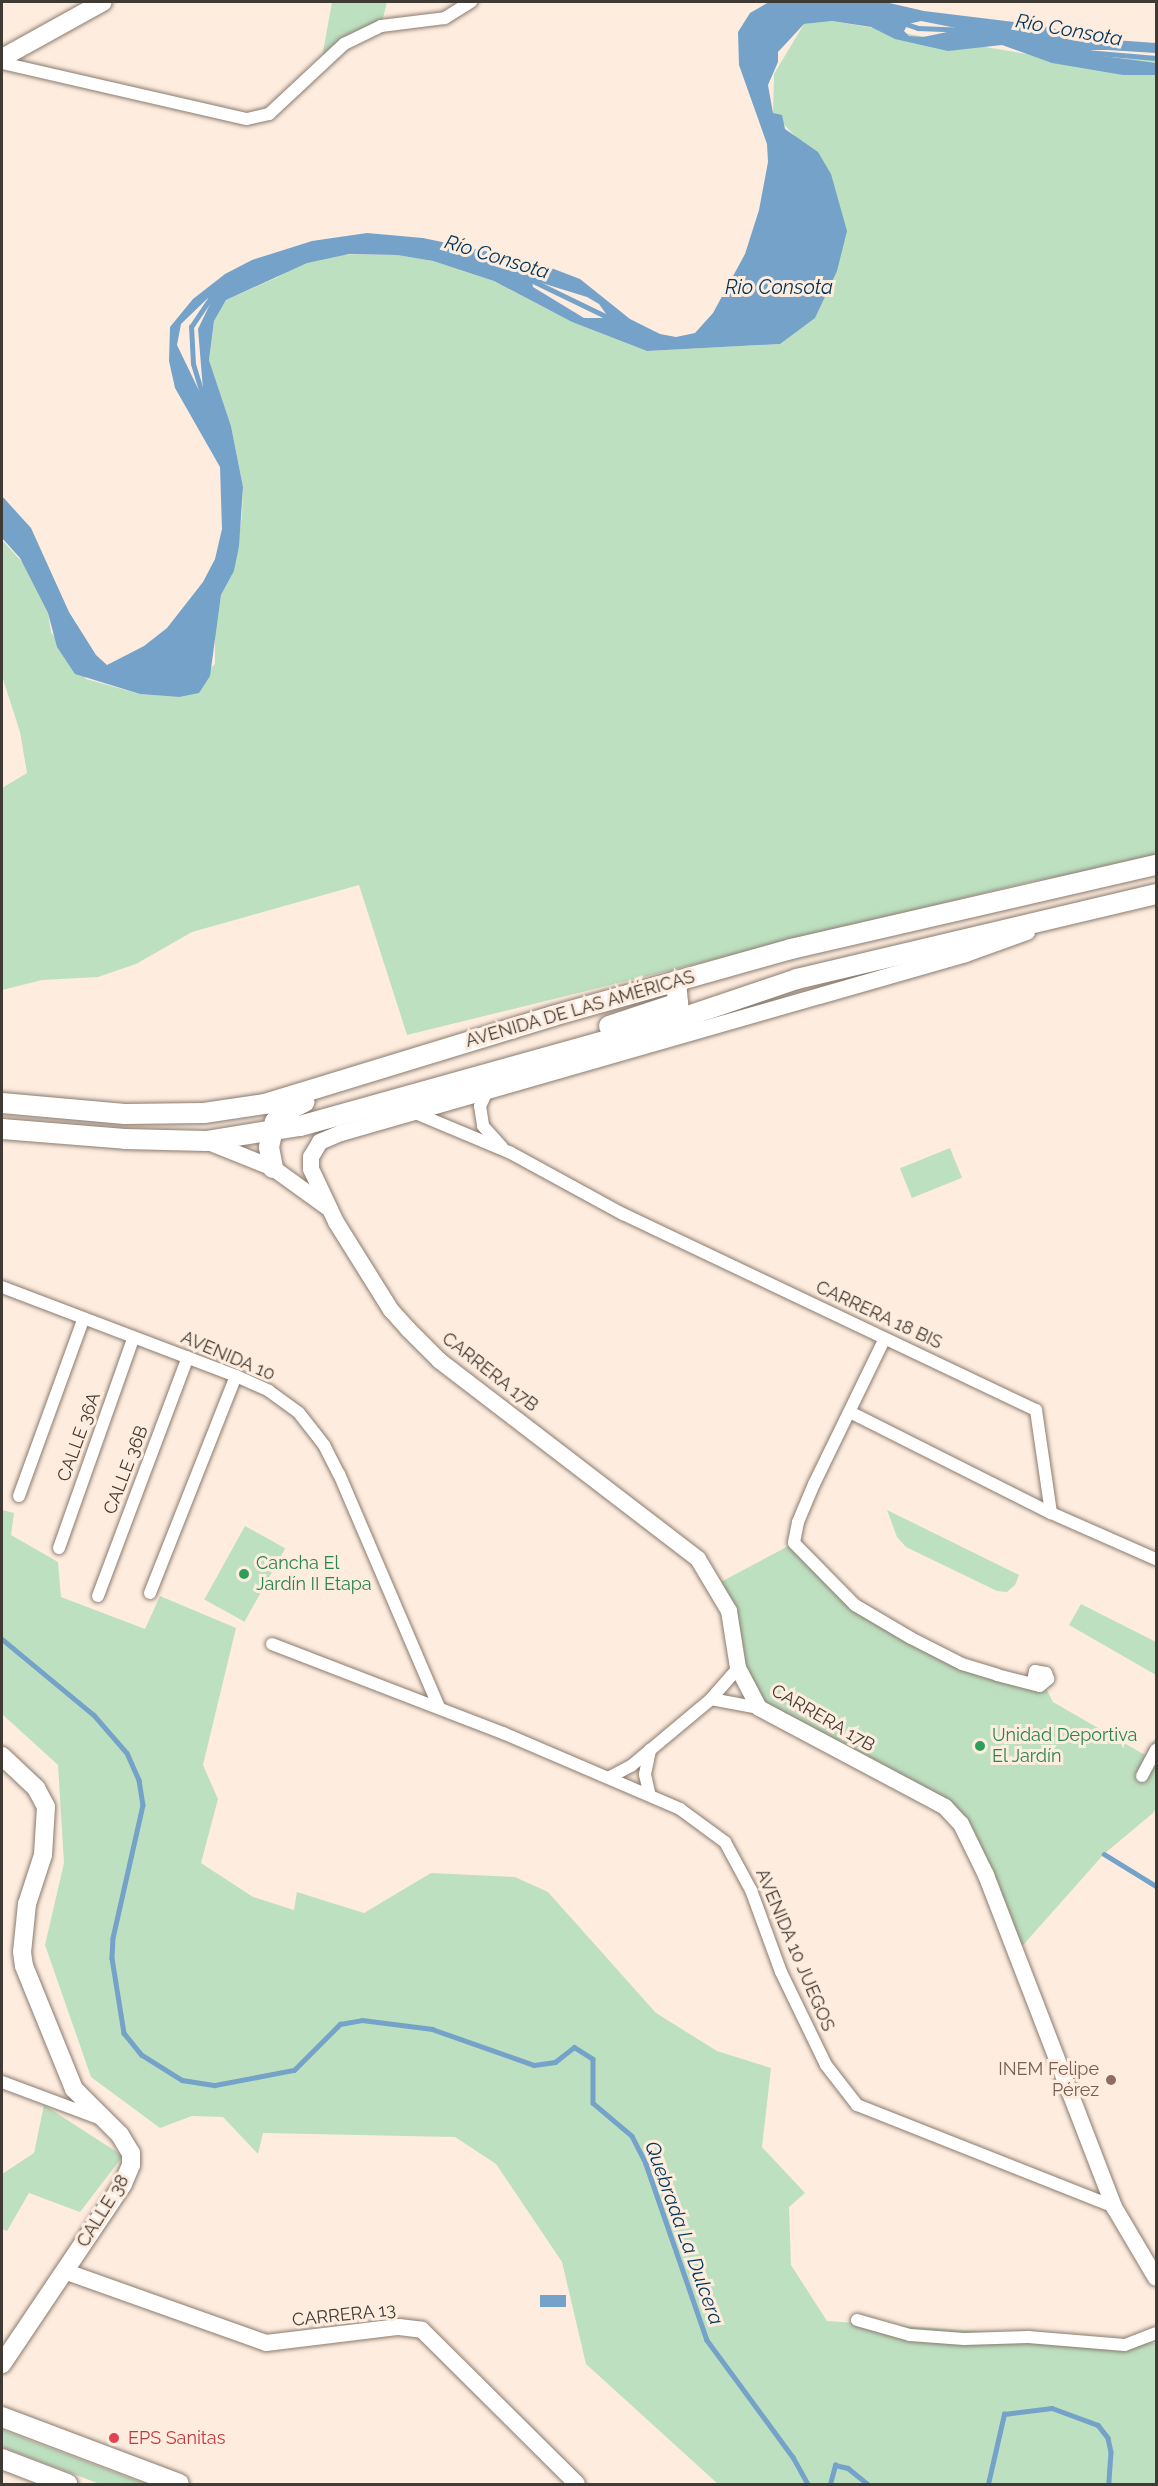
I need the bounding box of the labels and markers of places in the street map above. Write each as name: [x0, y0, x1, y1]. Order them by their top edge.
place label: Cancha El Jardín II Etapa: [256, 1553, 372, 1596]
marker: Cancha El Jardín II Etapa: [237, 1567, 251, 1581]
place label: Unidad Deportiva El Jardín: [992, 1725, 1137, 1768]
marker: Unidad Deportiva El Jardín: [973, 1739, 987, 1753]
place label: INEM Felipe Pérez: [998, 2059, 1099, 2102]
marker: INEM Felipe Pérez: [1104, 2073, 1118, 2087]
place label: EPS Sanitas: [128, 2427, 225, 2449]
marker: EPS Sanitas: [105, 2429, 123, 2447]

